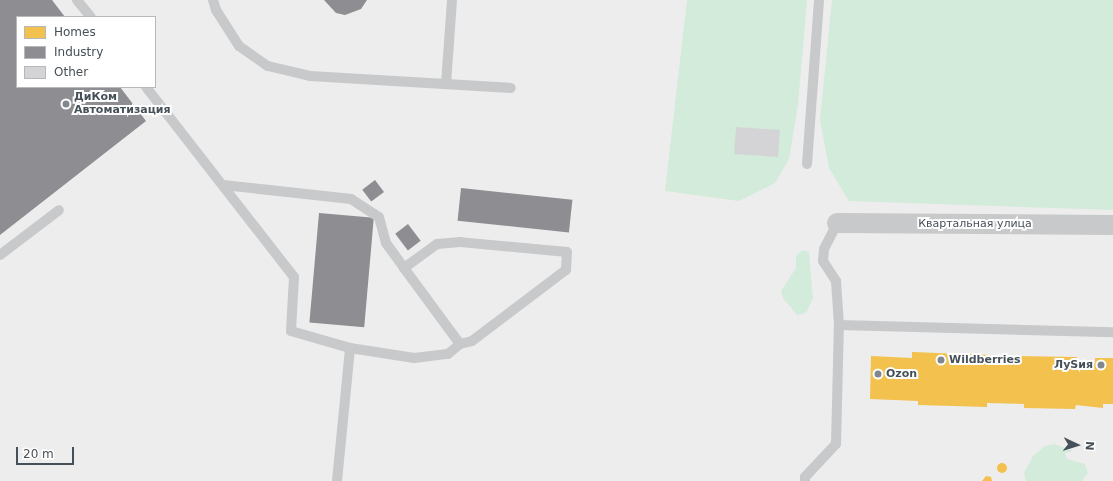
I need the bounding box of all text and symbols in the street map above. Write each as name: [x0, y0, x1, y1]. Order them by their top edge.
legend: [16, 16, 156, 88]
text: Homes: [54, 25, 96, 39]
text: Industry: [54, 45, 103, 59]
text: Other: [54, 65, 88, 79]
place label: ДиКом Автоматизация: [74, 91, 171, 117]
marker: ДиКом Автоматизация: [61, 99, 71, 109]
street label: Квартальная улица: [918, 217, 1032, 231]
place label: Wildberries: [949, 353, 1021, 367]
marker: Wildberries: [936, 355, 946, 365]
place label: ЛуSия: [1054, 358, 1093, 372]
marker: ЛуSия: [1096, 360, 1106, 370]
place label: Ozon: [886, 367, 917, 381]
marker: Ozon: [873, 369, 883, 379]
north arrow: [1057, 425, 1097, 465]
scale bar: [18, 439, 76, 465]
text: N: [1083, 441, 1096, 451]
text: 20 m: [23, 447, 54, 461]

